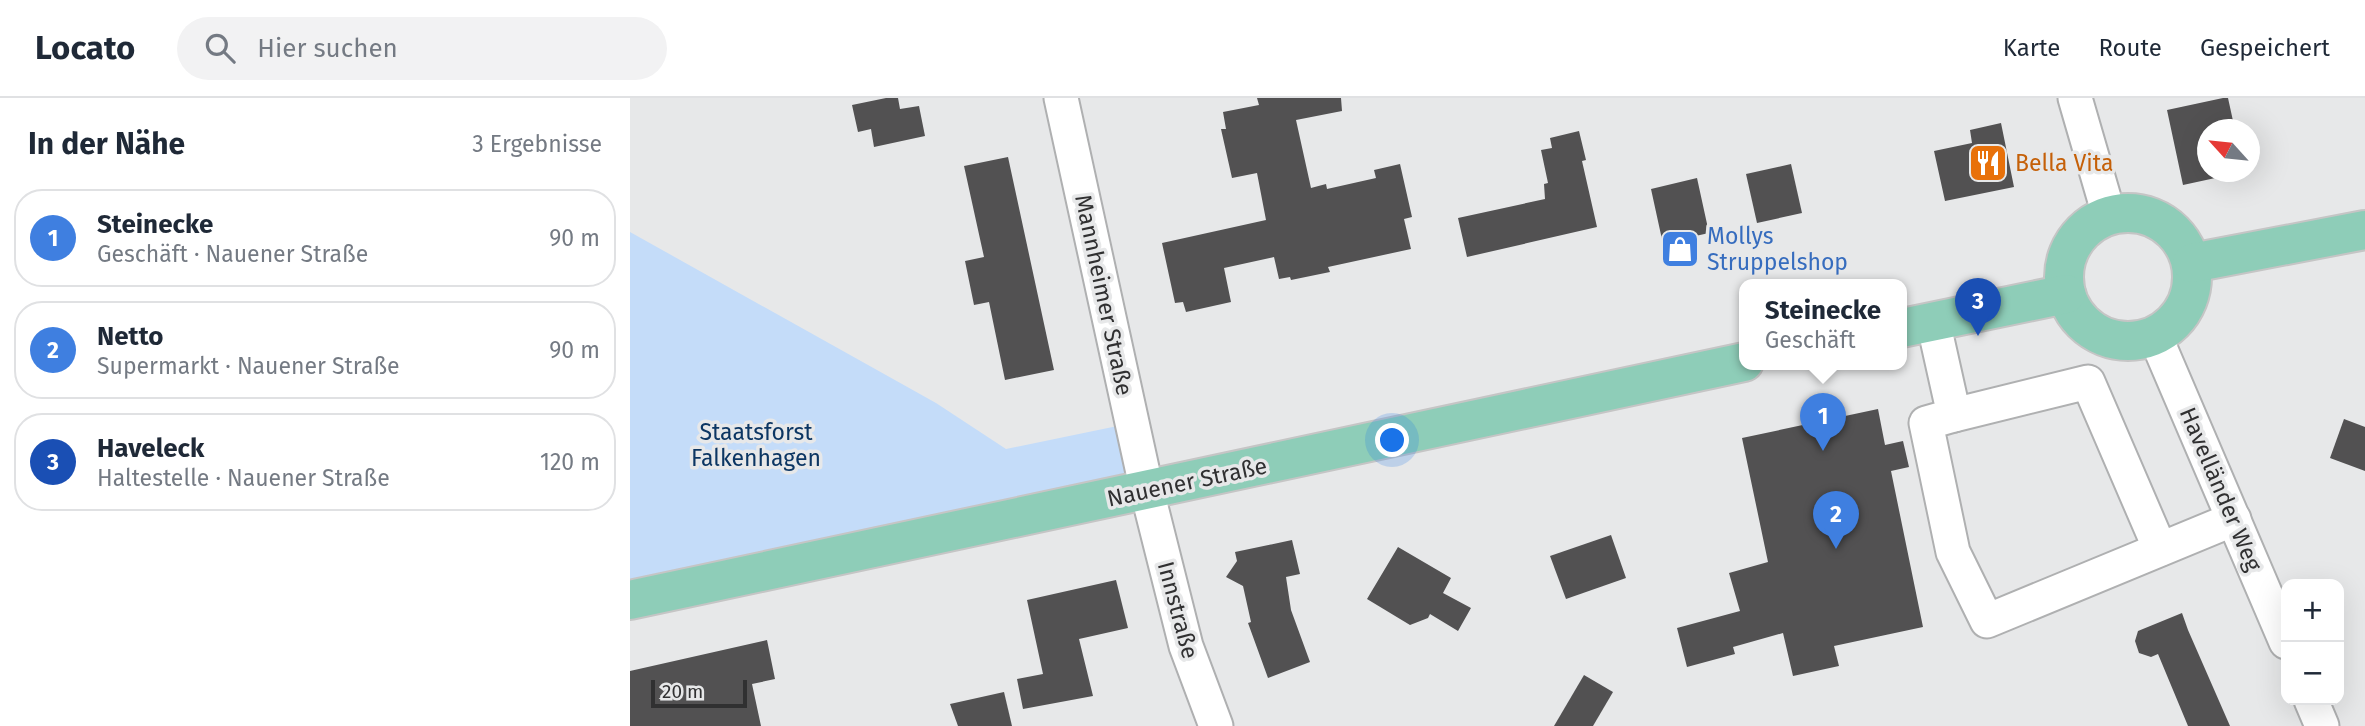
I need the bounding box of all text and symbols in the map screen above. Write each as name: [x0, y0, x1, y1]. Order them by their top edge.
search box: [177, 17, 667, 80]
text: Locato: [35, 28, 135, 68]
icon: search: [201, 29, 239, 67]
text: Hier suchen: [257, 33, 398, 64]
text: Karte: [2003, 34, 2060, 62]
text: Route: [2098, 34, 2162, 62]
text: Gespeichert: [2200, 34, 2330, 62]
north arrow: [2197, 119, 2260, 182]
text: In der Nähe: [28, 126, 185, 162]
text: 3 Ergebnisse: [472, 130, 602, 158]
restaurant icon: Bella Vita: [1967, 142, 2009, 184]
place label: Bella Vita: [2015, 149, 2113, 177]
street label: Mannheimer Straße: [1069, 192, 1139, 398]
text: Steinecke: [97, 209, 213, 240]
place label: Mollys Struppelshop: [1707, 222, 1848, 276]
text: 1: [48, 224, 58, 252]
text: 90 m: [549, 224, 600, 252]
shop icon: Mollys Struppelshop: [1659, 228, 1701, 270]
text: Geschäft · Nauener Straße: [97, 240, 368, 268]
pin: 3: [1955, 278, 2001, 336]
popup: [1739, 279, 1907, 370]
text: Steinecke: [1765, 295, 1881, 326]
text: Netto: [97, 321, 163, 352]
text: Geschäft: [1765, 326, 1856, 354]
text: 2: [47, 336, 59, 364]
text: 90 m: [549, 336, 600, 364]
text: Supermarkt · Nauener Straße: [97, 352, 400, 380]
pin: 1: [1800, 393, 1846, 451]
street label: Havelländer Weg: [2174, 403, 2268, 575]
park label: Staatsforst Falkenhagen: [691, 418, 821, 472]
your location: [1375, 423, 1409, 457]
text: Haveleck: [97, 433, 204, 464]
text: 3: [47, 448, 59, 476]
text: 120 m: [540, 448, 600, 476]
street label: Nauener Straße: [1105, 451, 1269, 513]
text: Haltestelle · Nauener Straße: [97, 464, 390, 492]
pin: 2: [1813, 491, 1859, 549]
street label: Innstraße: [1152, 558, 1204, 662]
map controls: [2281, 579, 2344, 705]
button: +: [2281, 579, 2344, 642]
button: −: [2281, 642, 2344, 705]
scale bar: [651, 677, 747, 709]
text: 20 m: [662, 680, 703, 703]

